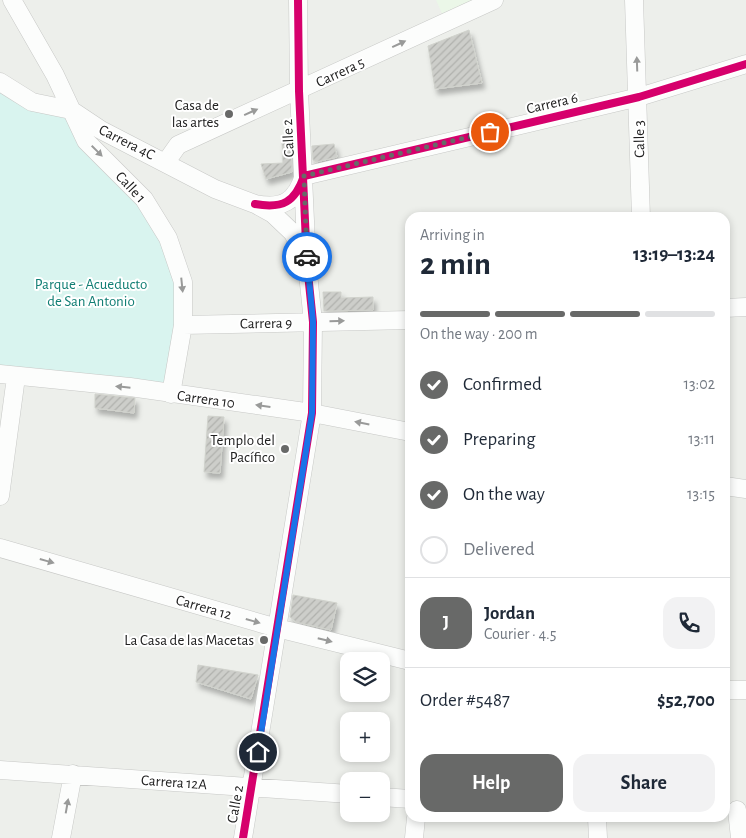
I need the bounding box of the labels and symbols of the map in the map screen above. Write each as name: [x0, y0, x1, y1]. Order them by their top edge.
one-way arrow: [392, 40, 406, 48]
street label: Carrera 5: [314, 55, 367, 90]
one-way arrow: [633, 56, 641, 72]
street label: Carrera 6: [525, 90, 579, 117]
place label: Casa de las artes: [172, 98, 219, 130]
marker: Casa de las artes: [223, 108, 235, 120]
one-way arrow: [244, 108, 258, 116]
pin: [469, 111, 511, 153]
street label: Calle 2: [280, 118, 297, 158]
street label: Calle 3: [632, 120, 647, 158]
street label: Carrera 4C: [97, 122, 157, 163]
one-way arrow: [90, 145, 102, 157]
street label: Calle 1: [113, 169, 149, 206]
courier: [282, 232, 332, 282]
park label: Parque - Acueducto de San Antonio: [35, 277, 147, 309]
one-way arrow: [178, 277, 186, 293]
street label: Carrera 9: [240, 316, 292, 331]
one-way arrow: [329, 317, 345, 325]
one-way arrow: [115, 383, 131, 391]
street label: Carrera 10: [176, 388, 236, 411]
one-way arrow: [255, 402, 271, 410]
one-way arrow: [354, 418, 370, 426]
place label: Templo del Pacífico: [210, 433, 275, 465]
marker: Templo del Pacífico: [279, 443, 291, 455]
one-way arrow: [39, 558, 54, 566]
street label: Carrera 12: [174, 592, 234, 623]
one-way arrow: [246, 618, 261, 626]
place label: La Casa de las Macetas: [124, 633, 254, 648]
marker: La Casa de las Macetas: [258, 634, 270, 646]
one-way arrow: [317, 636, 332, 644]
pin: [237, 731, 279, 773]
street label: Carrera 12A: [141, 773, 208, 792]
street label: Calle 2: [225, 784, 246, 824]
one-way arrow: [63, 799, 71, 814]

